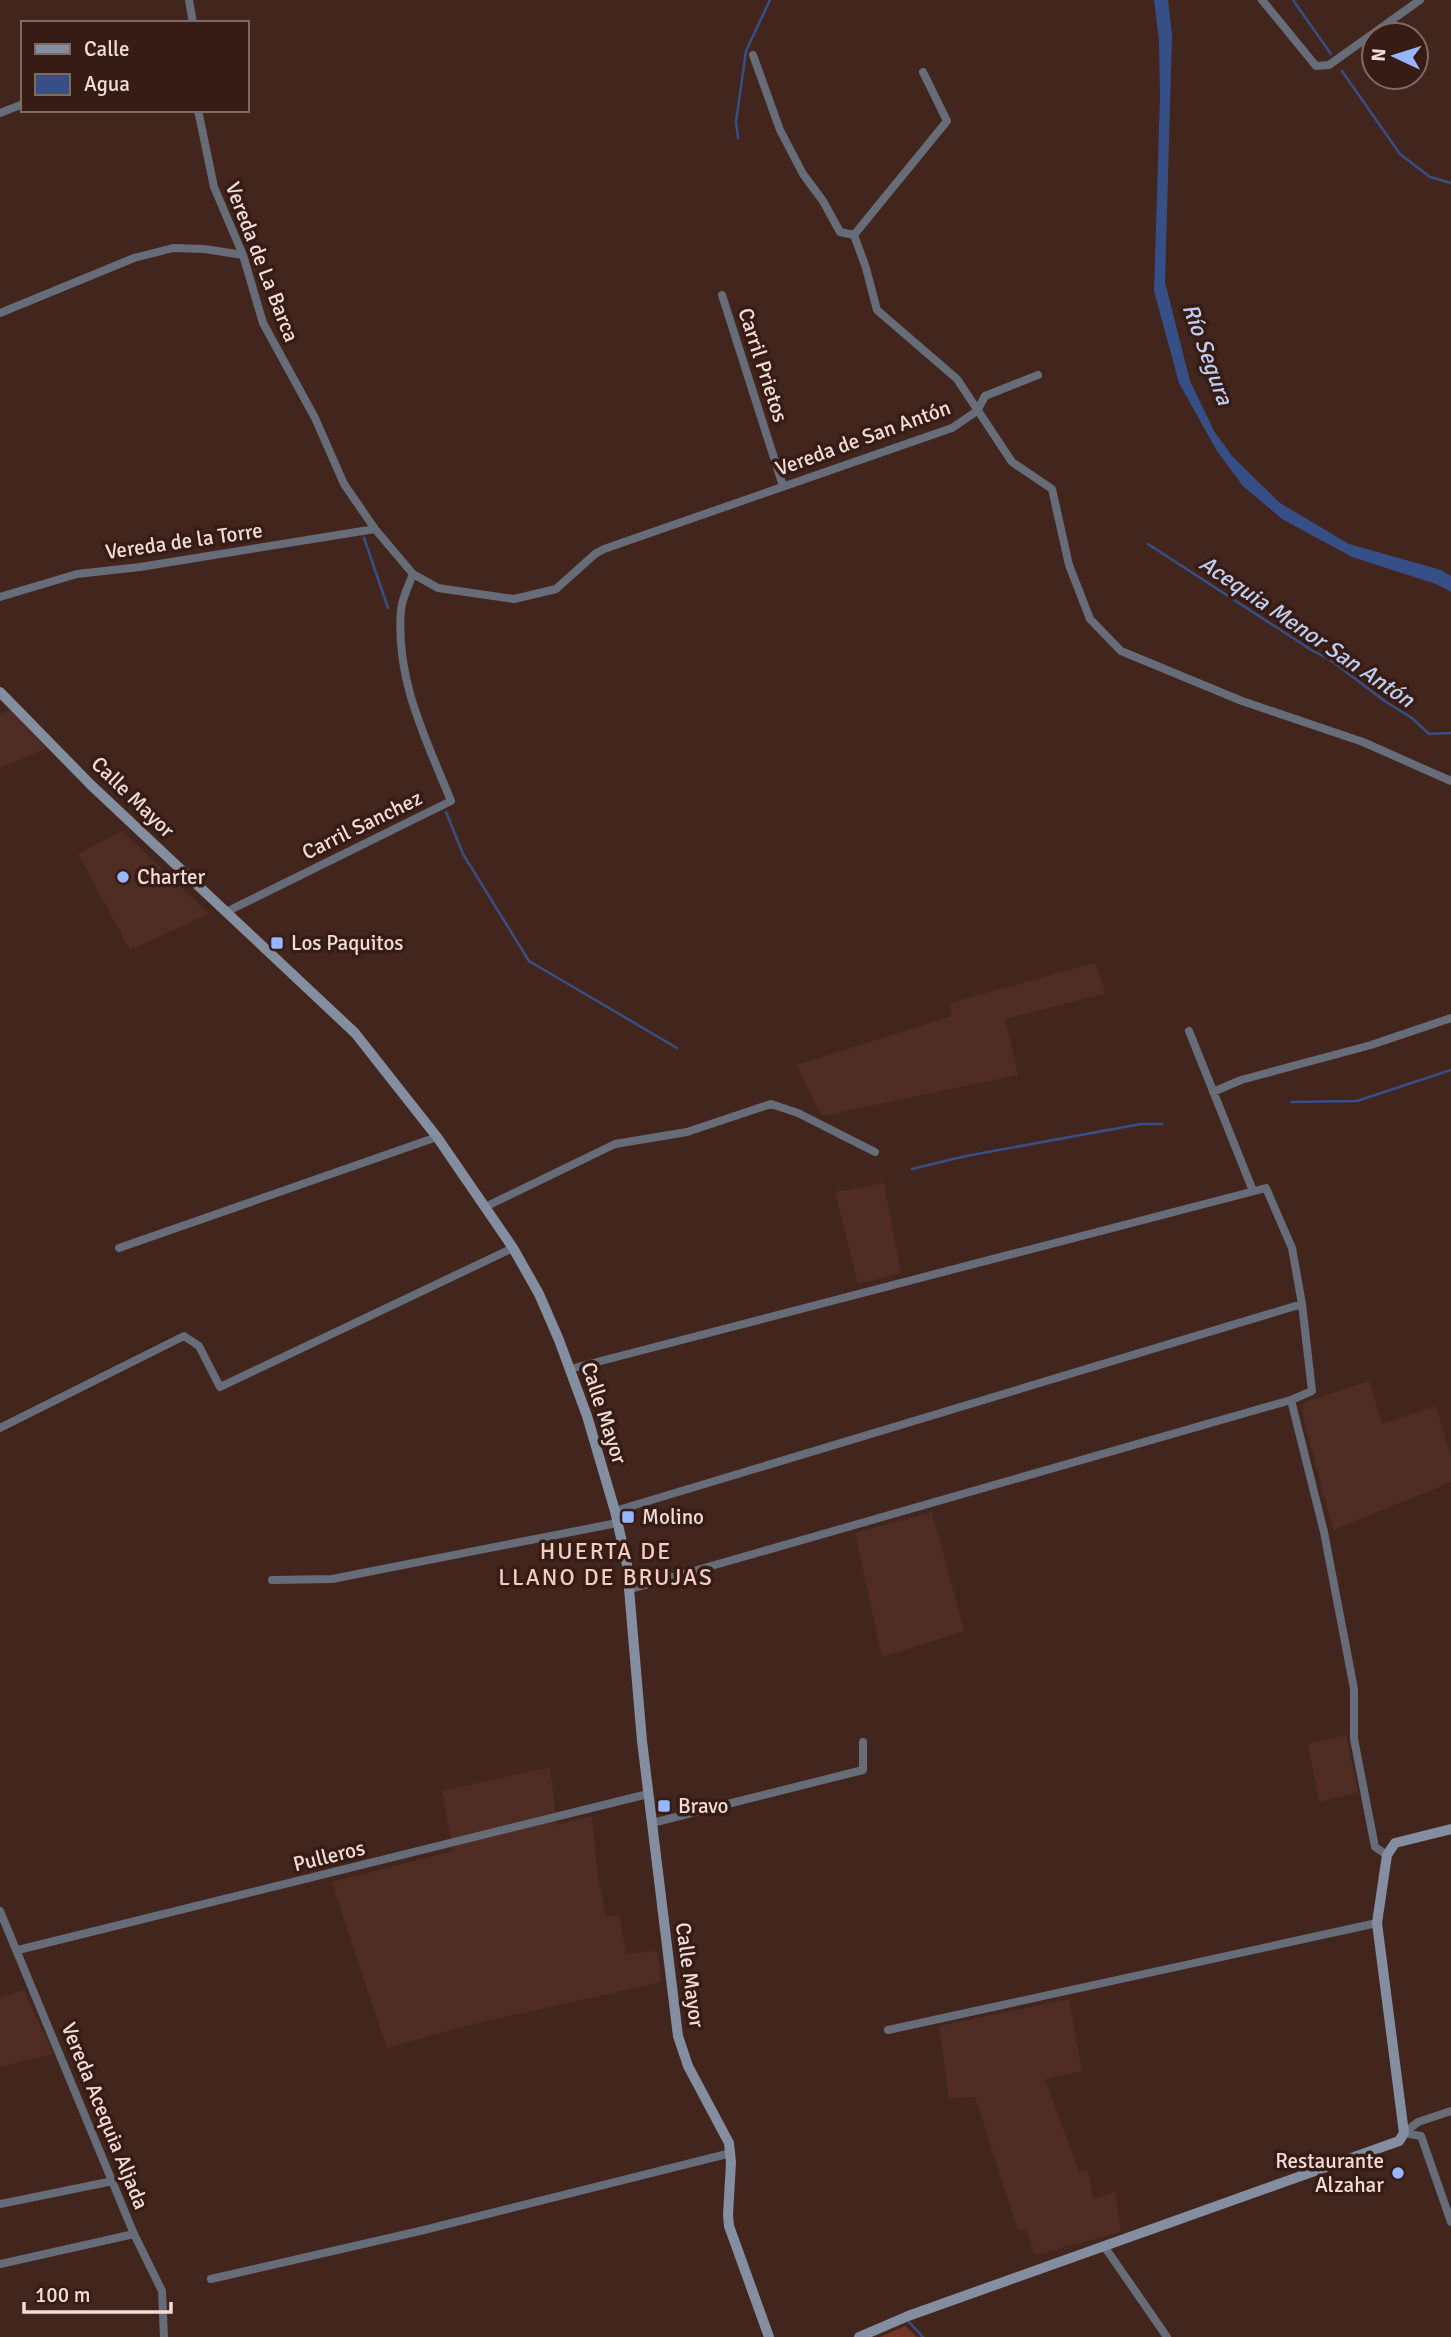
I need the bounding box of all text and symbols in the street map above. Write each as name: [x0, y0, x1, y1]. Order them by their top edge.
legend: [21, 21, 248, 112]
north arrow: [1360, 21, 1430, 91]
text: Calle: [84, 36, 130, 62]
text: N: [1367, 47, 1391, 62]
text: Agua: [84, 71, 130, 97]
street label: Vereda de La Barca: [220, 178, 304, 346]
water label: Río Segura: [1176, 299, 1240, 410]
street label: Carril Prietos: [732, 305, 794, 425]
street label: Vereda de San Antón: [772, 394, 954, 482]
street label: Vereda de la Torre: [104, 517, 264, 565]
water label: Acequia Menor San Antón: [1194, 549, 1421, 715]
street label: Calle Mayor: [86, 751, 180, 843]
street label: Carril Sanchez: [298, 785, 426, 865]
place label: Charter: [137, 864, 206, 890]
marker: Charter: [115, 869, 131, 885]
place label: Los Paquitos: [291, 930, 404, 956]
marker: Los Paquitos: [269, 935, 285, 951]
street label: Calle Mayor: [575, 1359, 633, 1468]
place label: Molino: [642, 1504, 704, 1530]
marker: Molino: [620, 1509, 636, 1525]
district label: HUERTA DE LLANO DE BRUJAS: [498, 1537, 714, 1592]
place label: Bravo: [678, 1793, 728, 1819]
marker: Bravo: [656, 1798, 672, 1814]
street label: Pulleros: [290, 1835, 368, 1877]
street label: Calle Mayor: [670, 1921, 710, 2029]
street label: Vereda Acequia Aljada: [56, 2019, 154, 2213]
place label: Restaurante Alzahar: [1275, 2148, 1384, 2198]
marker: Restaurante Alzahar: [1390, 2165, 1406, 2181]
scale bar: [24, 2270, 172, 2314]
text: 100 m: [35, 2282, 90, 2308]

